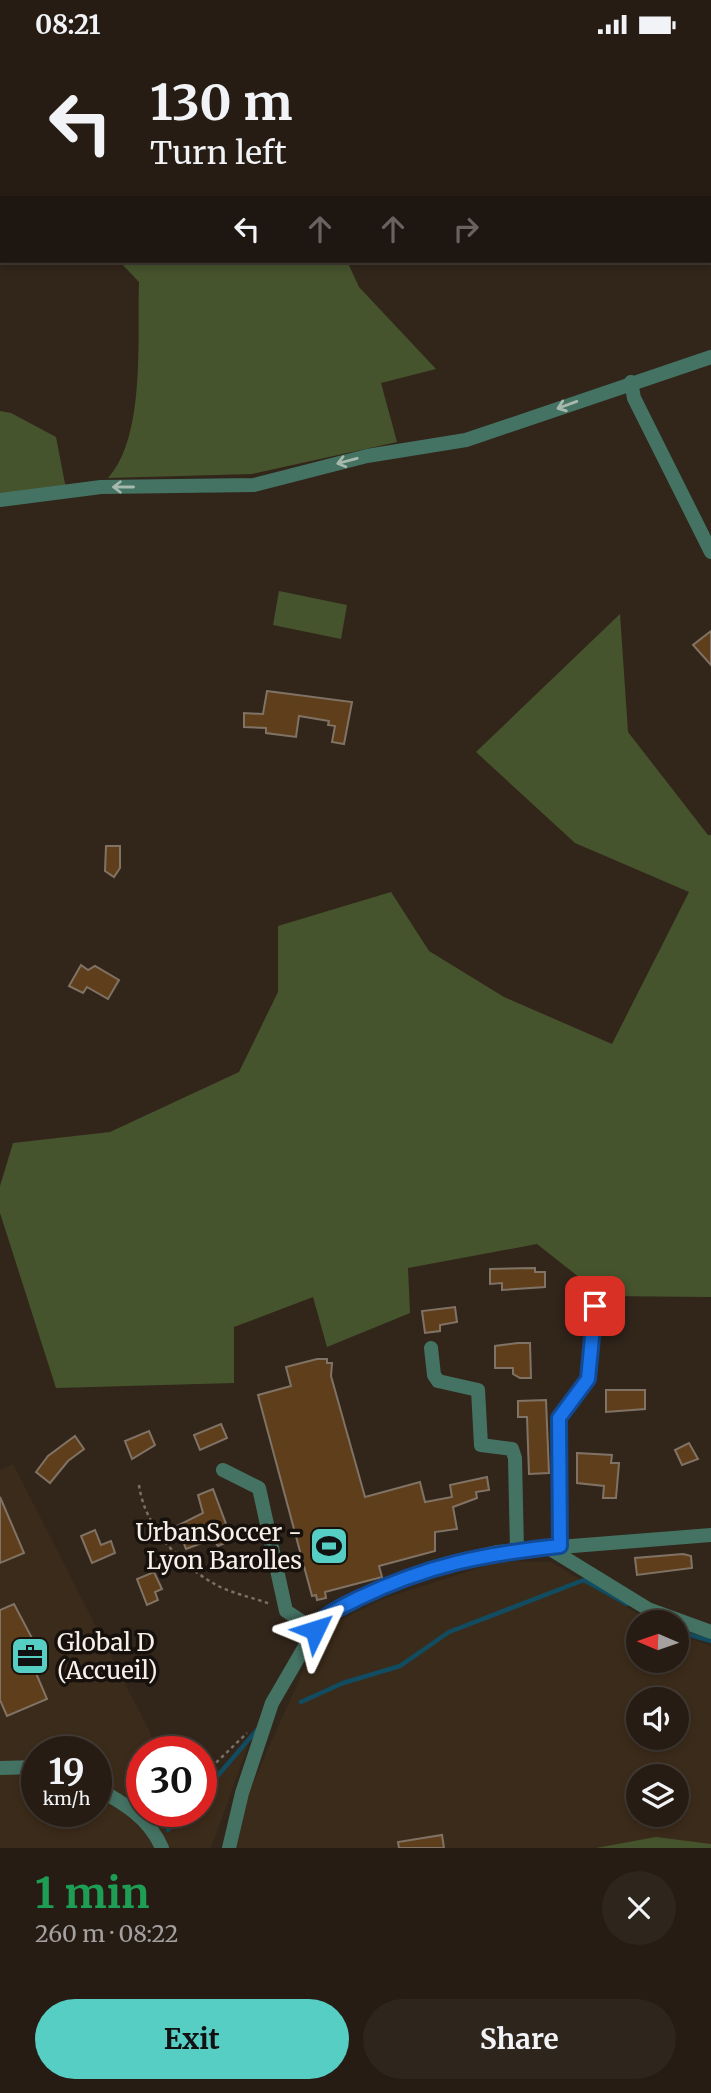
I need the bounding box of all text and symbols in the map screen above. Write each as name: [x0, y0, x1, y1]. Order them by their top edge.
text: 08:21: [35, 8, 101, 41]
text: 130 m: [150, 72, 293, 133]
icon: left: [35, 77, 126, 168]
text: Turn left: [150, 133, 287, 173]
icon: left: [228, 210, 266, 248]
icon: ahead: [301, 210, 339, 248]
icon: ahead: [374, 210, 412, 248]
icon: right: [447, 210, 485, 248]
one-way arrow: [557, 400, 579, 413]
one-way arrow: [336, 455, 359, 468]
one-way arrow: [112, 480, 135, 494]
pin: [565, 1276, 625, 1336]
icon: arrive: [576, 1287, 614, 1325]
place label: UrbanSoccer - Lyon Barolles: [135, 1517, 302, 1576]
sports icon: UrbanSoccer - Lyon Barolles: [308, 1525, 350, 1567]
position arrow: [278, 1593, 352, 1667]
north arrow: [626, 1610, 690, 1673]
map controls: [626, 1610, 689, 1827]
place label: Global D (Accueil): [57, 1627, 158, 1686]
office icon: Global D (Accueil): [9, 1635, 51, 1677]
button: sound: [626, 1687, 689, 1750]
speed limit sign: 30: [126, 1736, 217, 1827]
text: 19: [48, 1750, 85, 1794]
button: layers: [626, 1764, 689, 1827]
text: km/h: [43, 1787, 90, 1810]
text: 1 min: [35, 1867, 149, 1919]
button: close: [602, 1871, 676, 1945]
text: 260 m · 08:22: [35, 1919, 179, 1948]
button: Exit: [35, 1999, 349, 2079]
button: Share: [363, 1999, 676, 2079]

